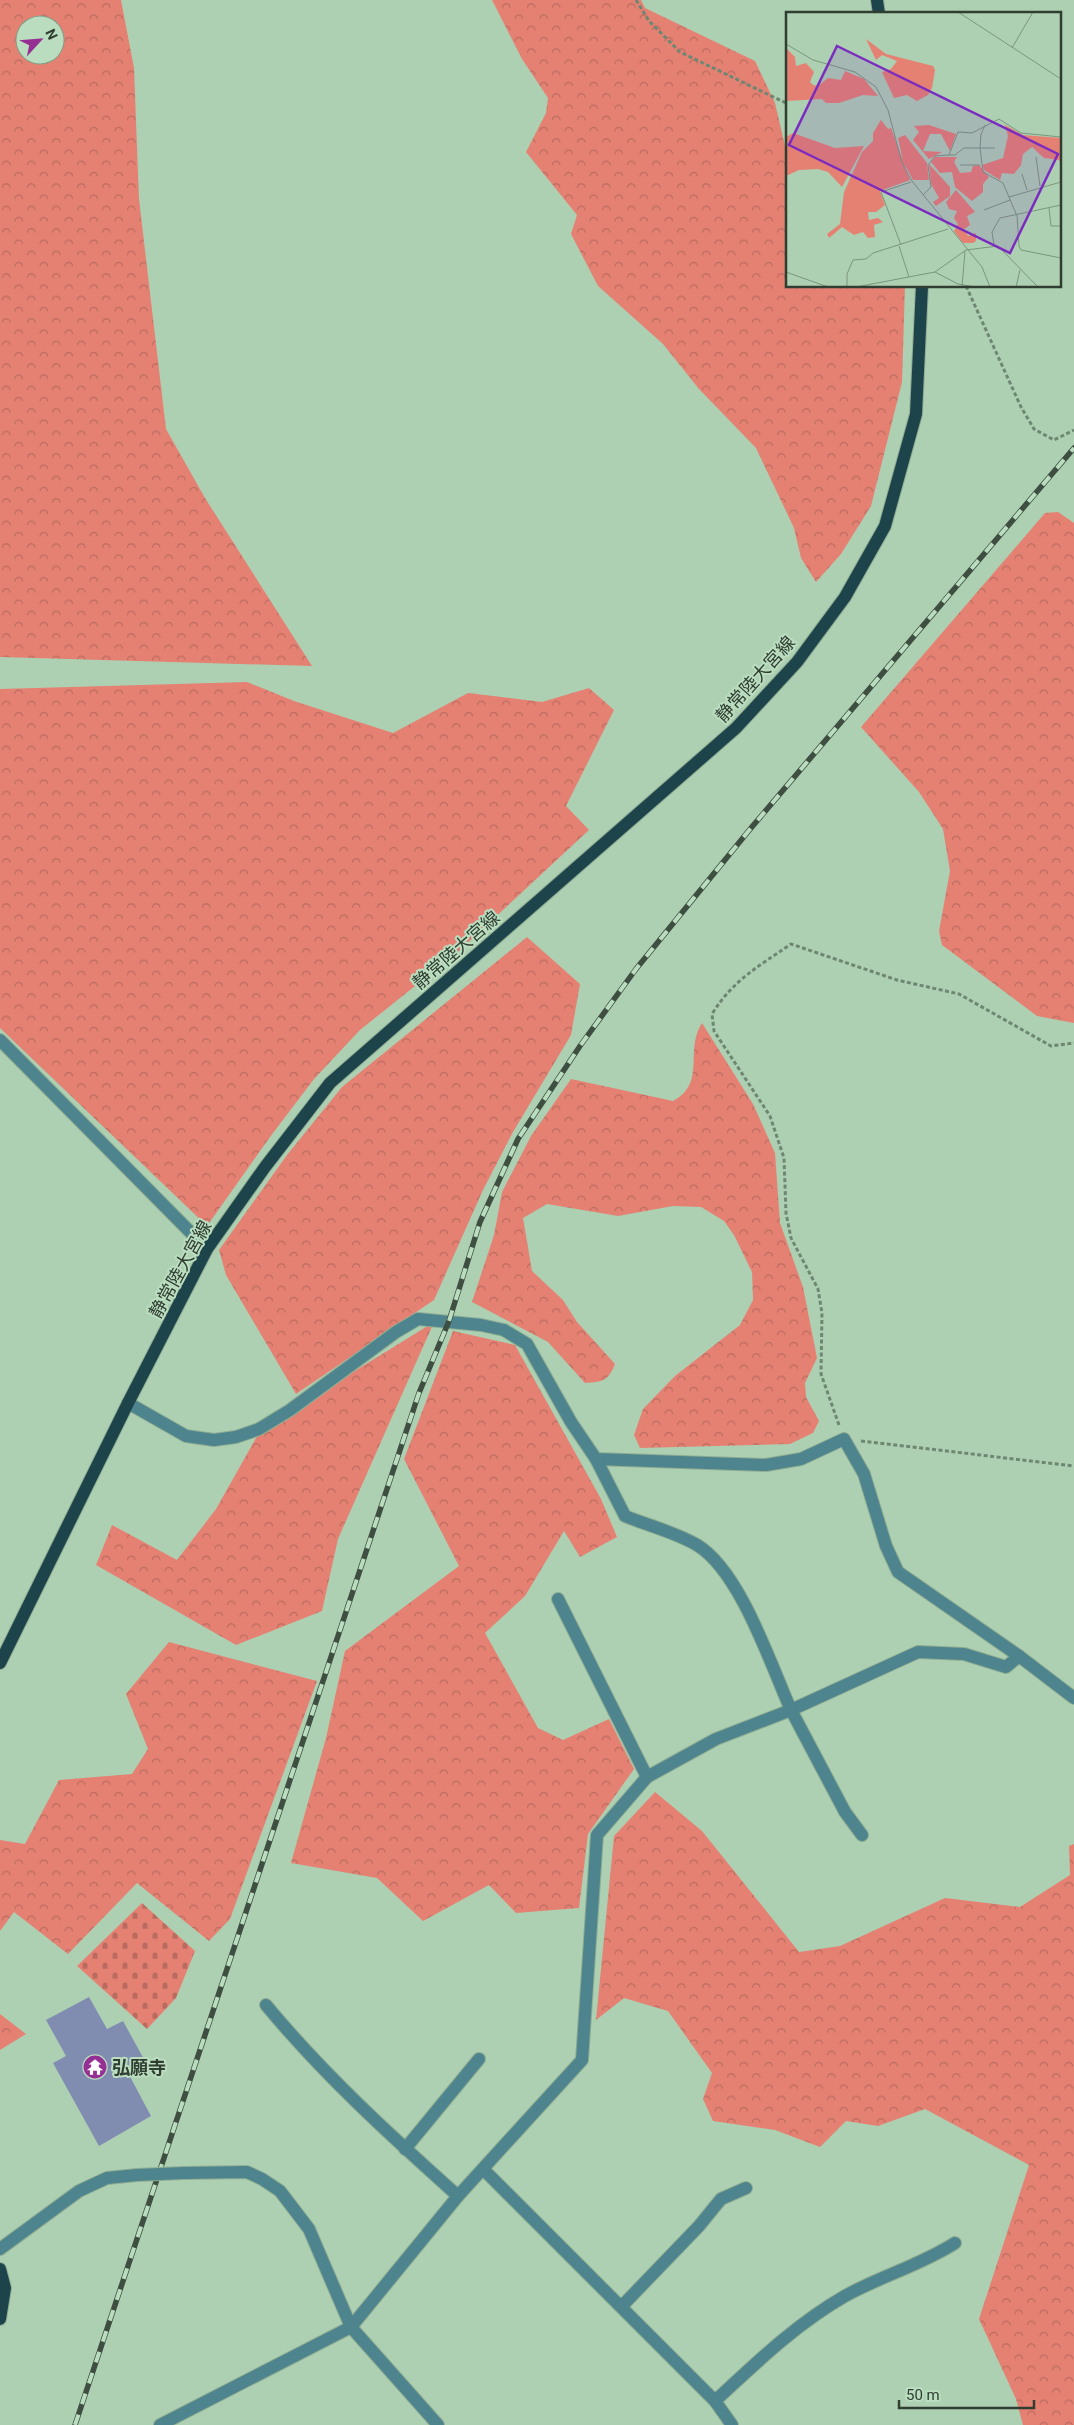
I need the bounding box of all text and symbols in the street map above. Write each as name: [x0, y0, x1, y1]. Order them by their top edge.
inset map: [786, 12, 1062, 288]
north arrow: [15, 15, 65, 65]
text: N: [42, 26, 61, 42]
street label: 静常陸大宮線: [711, 632, 799, 726]
street label: 静常陸大宮線: [408, 907, 504, 993]
street label: 静常陸大宮線: [145, 1217, 215, 1321]
temple icon: 弘願寺: [82, 2054, 108, 2080]
place label: 弘願寺: [112, 2057, 166, 2078]
scale bar: [899, 2378, 1034, 2410]
text: 50 m: [906, 2386, 940, 2404]

